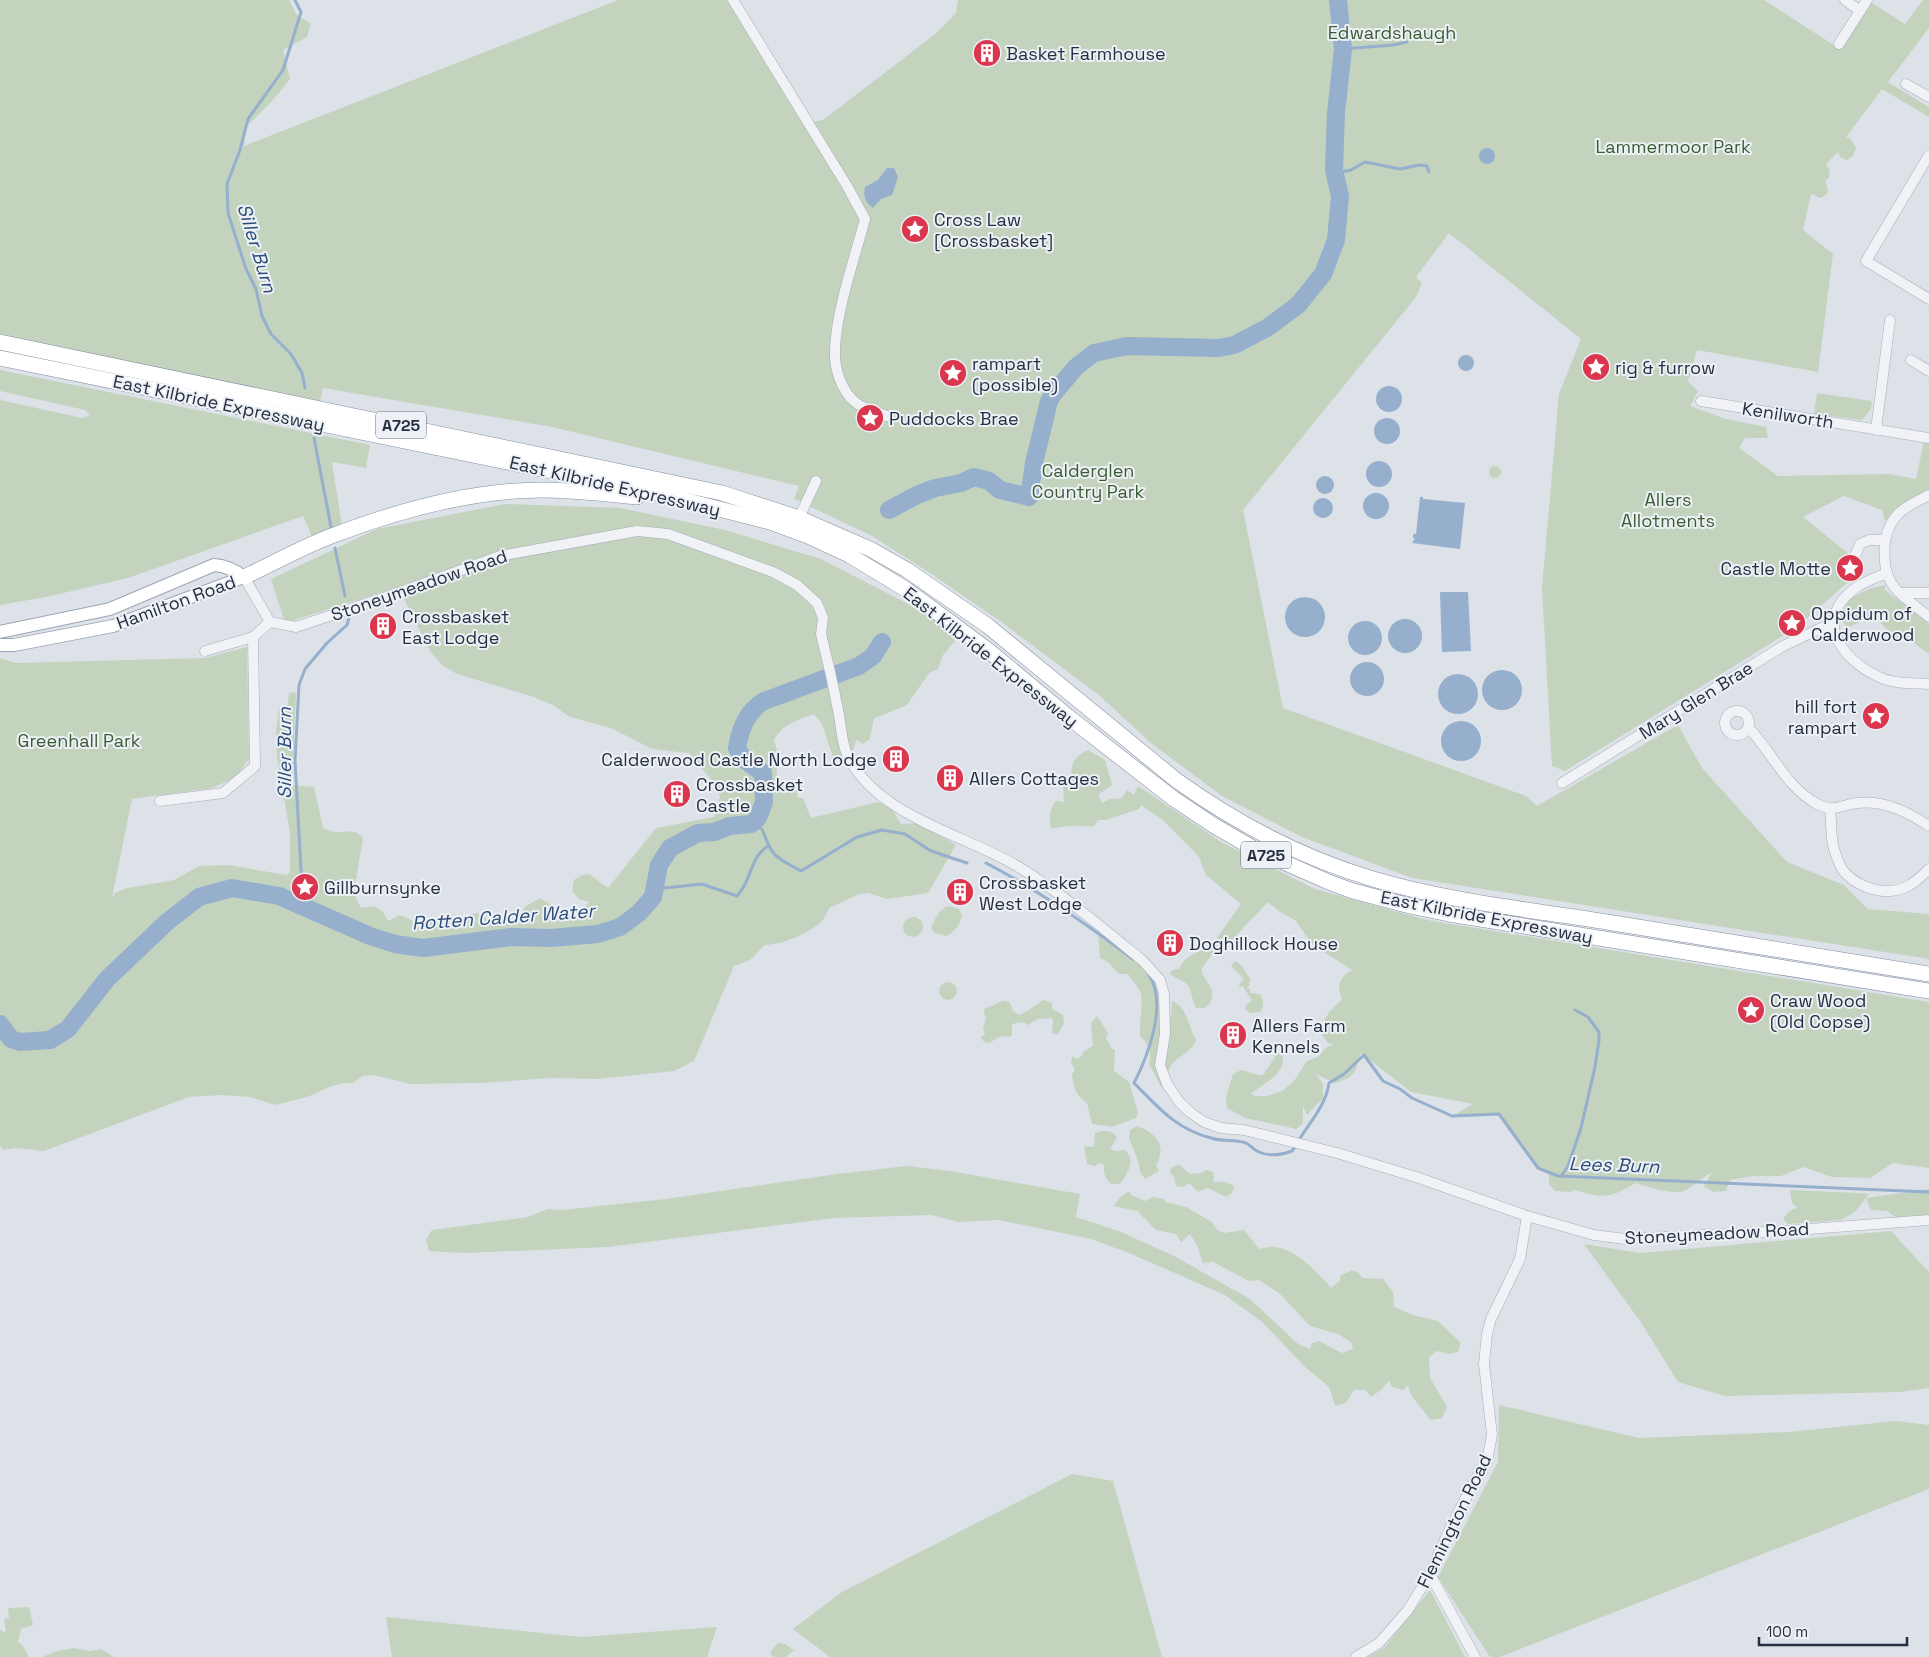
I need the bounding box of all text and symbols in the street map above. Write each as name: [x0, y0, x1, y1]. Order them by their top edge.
park label: Edwardshaugh: [1328, 21, 1456, 44]
building icon: Basket Farmhouse: [972, 38, 1002, 68]
place label: Basket Farmhouse: [1006, 42, 1166, 65]
park label: Lammermoor Park: [1595, 135, 1751, 158]
water label: Siller Burn: [232, 200, 282, 296]
place label: Cross Law [Crossbasket]: [934, 208, 1053, 252]
place icon: Cross Law [Crossbasket]: [900, 214, 930, 244]
place label: rampart (possible): [972, 352, 1058, 396]
place icon: rig & furrow: [1581, 352, 1611, 382]
place label: rig & furrow: [1615, 356, 1715, 379]
place icon: rampart (possible): [938, 358, 968, 388]
street label: East Kilbride Expressway: [111, 369, 327, 437]
street label: Kenilworth: [1740, 396, 1836, 434]
place icon: Puddocks Brae: [855, 403, 885, 433]
place label: Puddocks Brae: [889, 407, 1019, 430]
road number: A725: [376, 412, 426, 438]
street label: East Kilbride Expressway: [507, 451, 723, 521]
park label: Calderglen Country Park: [1032, 459, 1145, 503]
park label: Allers Allotments: [1621, 488, 1715, 532]
street label: Stoneymeadow Road: [328, 544, 510, 626]
place icon: Castle Motte: [1835, 553, 1865, 583]
place label: Castle Motte: [1720, 557, 1831, 580]
street label: Hamilton Road: [113, 570, 239, 634]
street label: East Kilbride Expressway: [899, 582, 1083, 732]
place label: Oppidum of Calderwood: [1811, 602, 1914, 646]
place label: Crossbasket East Lodge: [402, 605, 509, 649]
place icon: Oppidum of Calderwood: [1777, 608, 1807, 638]
building icon: Crossbasket East Lodge: [368, 611, 398, 641]
street label: Mary Glen Brae: [1635, 656, 1757, 744]
place label: hill fort rampart: [1788, 695, 1857, 739]
place icon: hill fort rampart: [1861, 701, 1891, 731]
water label: Siller Burn: [272, 707, 297, 799]
park label: Greenhall Park: [18, 729, 141, 752]
building icon: Calderwood Castle North Lodge: [881, 744, 911, 774]
place label: Calderwood Castle North Lodge: [601, 748, 877, 771]
building icon: Allers Cottages: [935, 763, 965, 793]
place label: Allers Cottages: [969, 767, 1099, 790]
place label: Crossbasket Castle: [696, 773, 803, 817]
building icon: Crossbasket Castle: [662, 779, 692, 809]
road number: A725: [1241, 842, 1291, 868]
place label: Crossbasket West Lodge: [979, 871, 1086, 915]
place icon: Gillburnsynke: [290, 872, 320, 902]
place label: Gillburnsynke: [324, 876, 441, 899]
building icon: Crossbasket West Lodge: [945, 877, 975, 907]
street label: East Kilbride Expressway: [1379, 885, 1595, 949]
water label: Rotten Calder Water: [411, 898, 597, 936]
building icon: Doghillock House: [1155, 928, 1185, 958]
place label: Doghillock House: [1189, 932, 1338, 955]
place label: Craw Wood (Old Copse): [1770, 989, 1870, 1033]
place icon: Craw Wood (Old Copse): [1736, 995, 1766, 1025]
place label: Allers Farm Kennels: [1252, 1014, 1346, 1058]
building icon: Allers Farm Kennels: [1218, 1020, 1248, 1050]
water label: Lees Burn: [1568, 1151, 1660, 1179]
street label: Stoneymeadow Road: [1624, 1217, 1810, 1249]
street label: Flemington Road: [1412, 1450, 1496, 1592]
scale bar: [1759, 1614, 1906, 1646]
text: 100 m: [1766, 1622, 1808, 1641]

